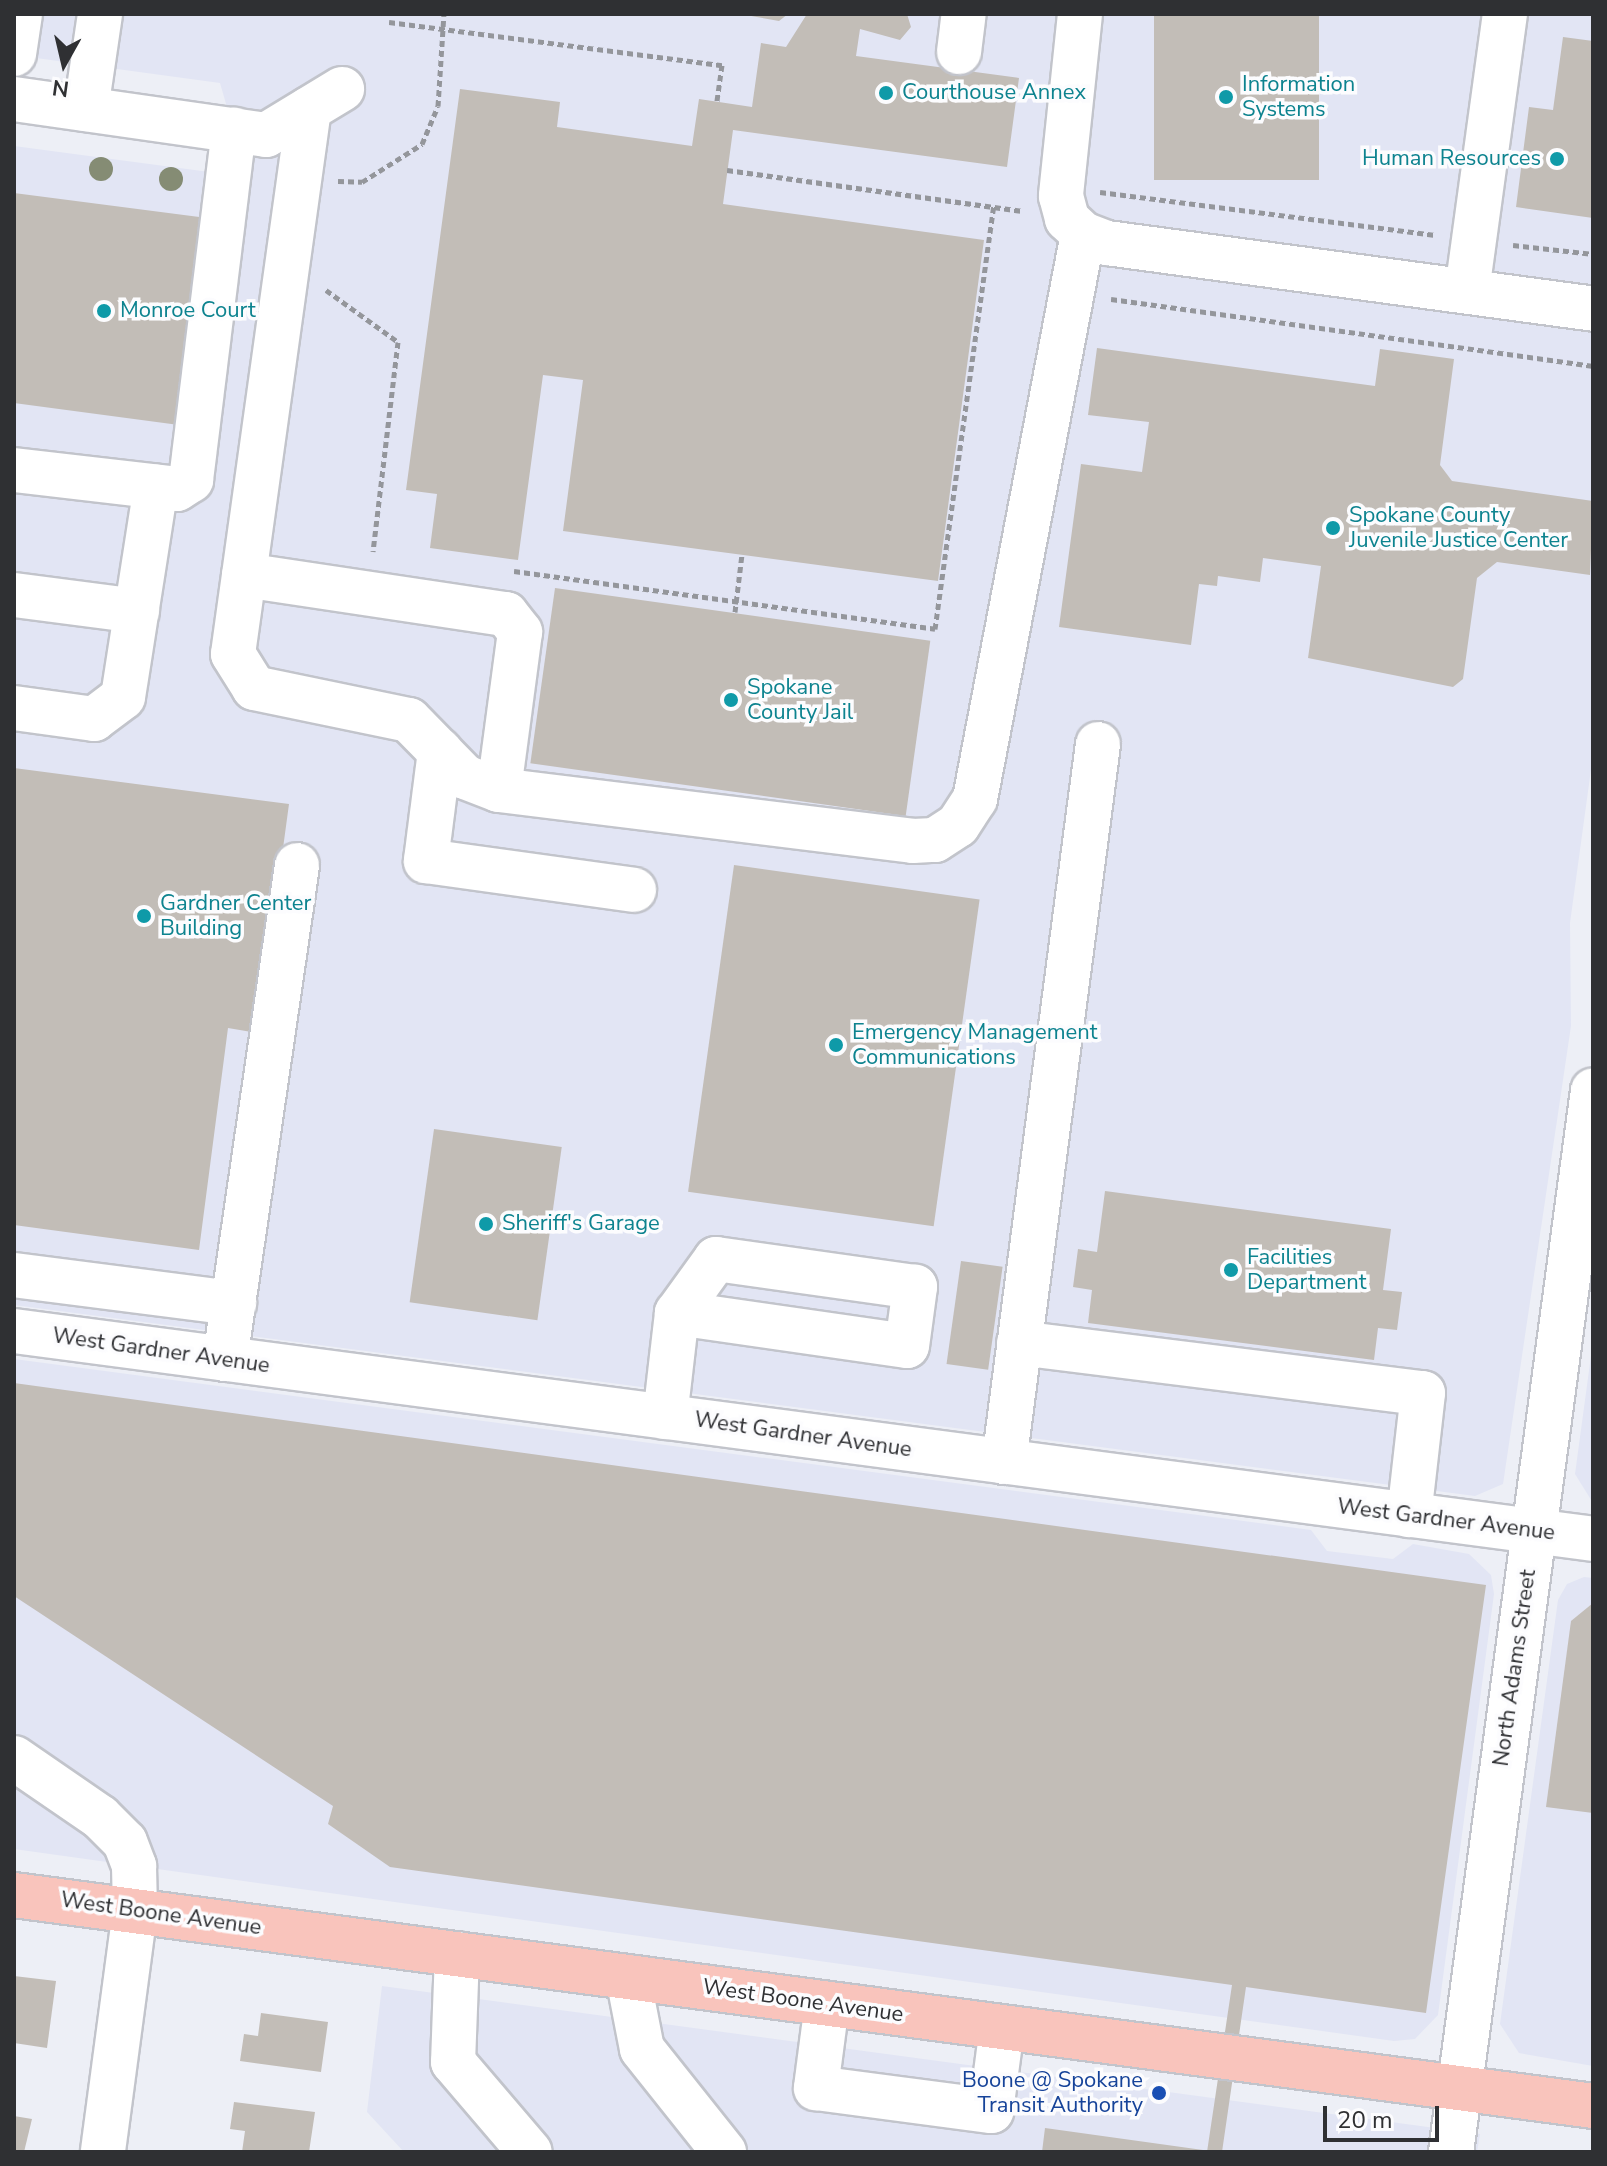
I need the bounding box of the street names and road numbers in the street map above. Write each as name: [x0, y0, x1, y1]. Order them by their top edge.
street label: West Gardner Avenue: [51, 1323, 271, 1379]
street label: West Gardner Avenue: [693, 1407, 913, 1463]
street label: West Gardner Avenue: [1336, 1494, 1556, 1546]
street label: North Adams Street: [1488, 1568, 1542, 1768]
street label: West Boone Avenue: [59, 1887, 263, 1941]
street label: West Boone Avenue: [701, 1974, 905, 2028]

